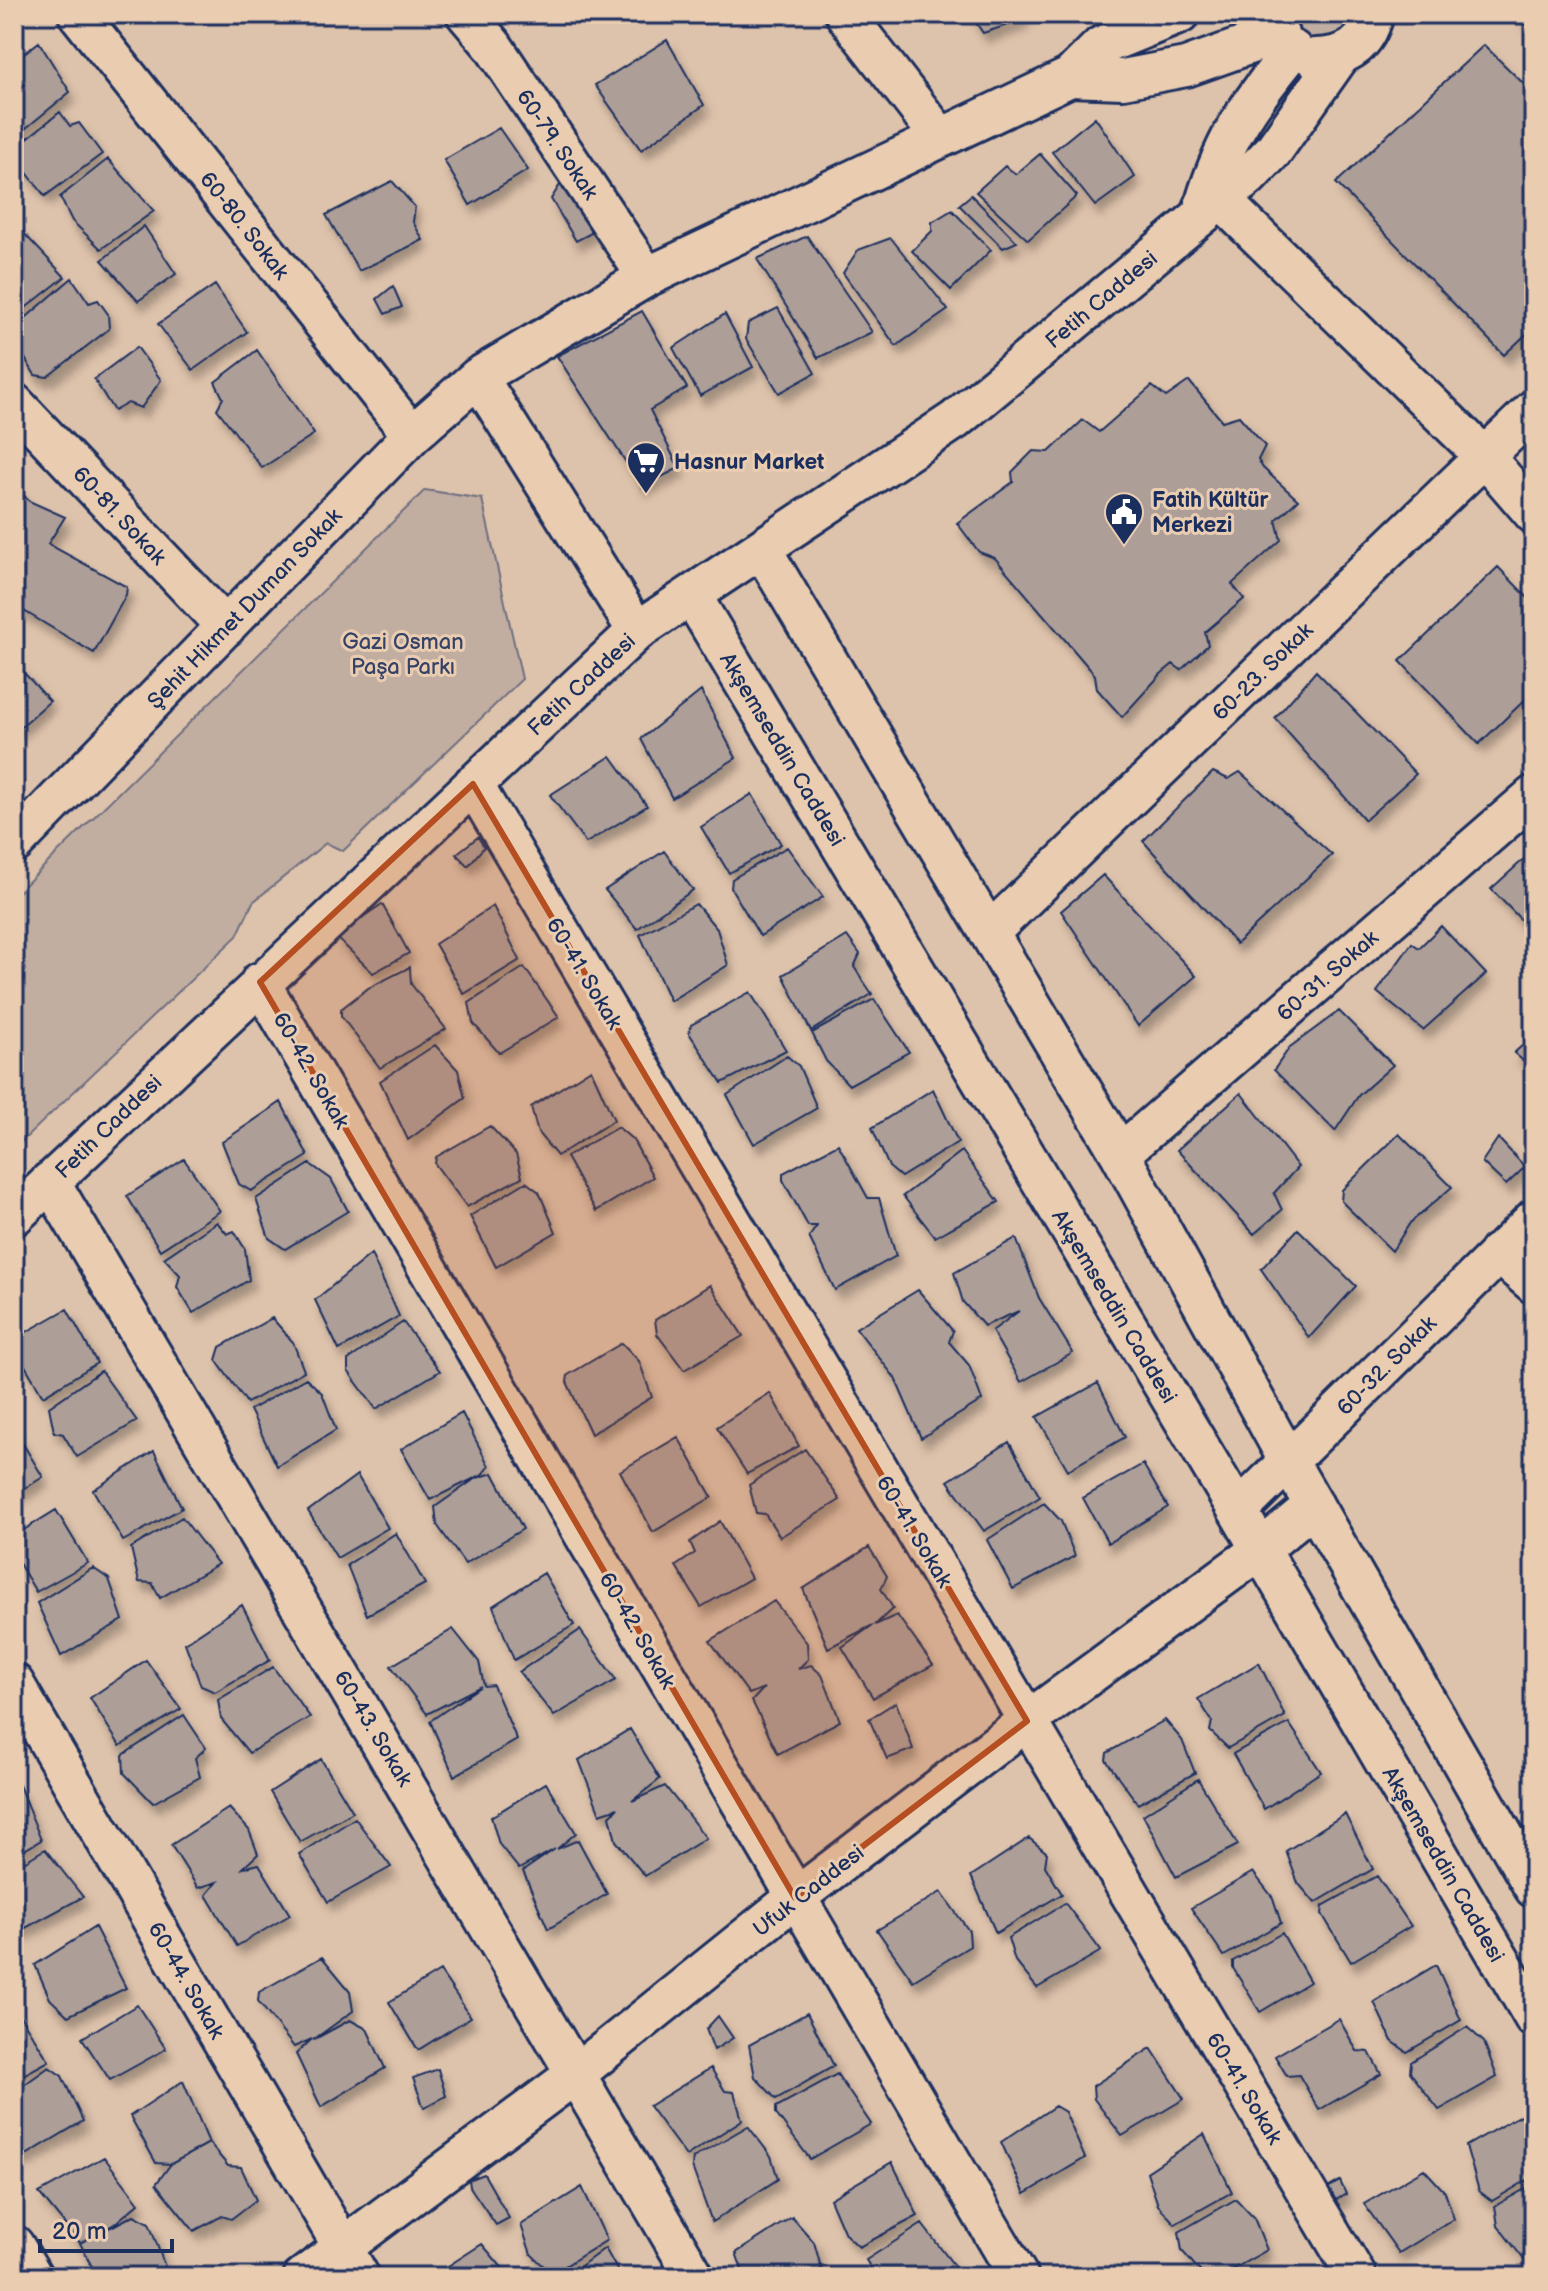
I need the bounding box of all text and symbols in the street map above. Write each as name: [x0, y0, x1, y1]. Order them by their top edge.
street label: 60-79. Sokak: [510, 85, 604, 205]
street label: 60-80. Sokak: [193, 167, 294, 285]
street label: Fetih Caddesi: [1040, 245, 1163, 355]
supermarket icon: Hasnur Market: [625, 440, 667, 495]
place label: Hasnur Market: [674, 449, 825, 476]
street label: 60-81. Sokak: [66, 461, 172, 571]
place label: Fatih Kültür Merkezi: [1152, 487, 1268, 539]
public building icon: Fatih Kültür Merkezi: [1103, 491, 1145, 546]
street label: Şehit Hikmet Duman Sokak: [142, 503, 348, 715]
street label: 60-23. Sokak: [1207, 617, 1319, 727]
street label: Fetih Caddesi: [522, 628, 642, 742]
park label: Gazi Osman Paşa Parkı: [342, 629, 464, 681]
street label: Akşemseddin Caddesi: [713, 648, 850, 852]
street label: 60-41. Sokak: [540, 913, 628, 1035]
street label: 60-31. Sokak: [1272, 925, 1384, 1028]
street label: 60-42. Sokak: [266, 1008, 355, 1134]
street label: Fetih Caddesi: [50, 1069, 168, 1185]
street label: Akşemseddin Caddesi: [1045, 1205, 1182, 1409]
street label: 60-32. Sokak: [1331, 1310, 1443, 1422]
street label: 60-41. Sokak: [870, 1471, 958, 1593]
street label: 60-42. Sokak: [592, 1568, 681, 1694]
street label: 60-43. Sokak: [328, 1666, 418, 1792]
street label: Akşemseddin Caddesi: [1376, 1762, 1510, 1967]
street label: Ufuk Caddesi: [748, 1839, 870, 1943]
street label: 60-44. Sokak: [141, 1917, 230, 2044]
street label: 60-41. Sokak: [1200, 2028, 1288, 2150]
scale bar: [40, 2203, 172, 2253]
text: 20 m: [52, 2217, 107, 2246]

